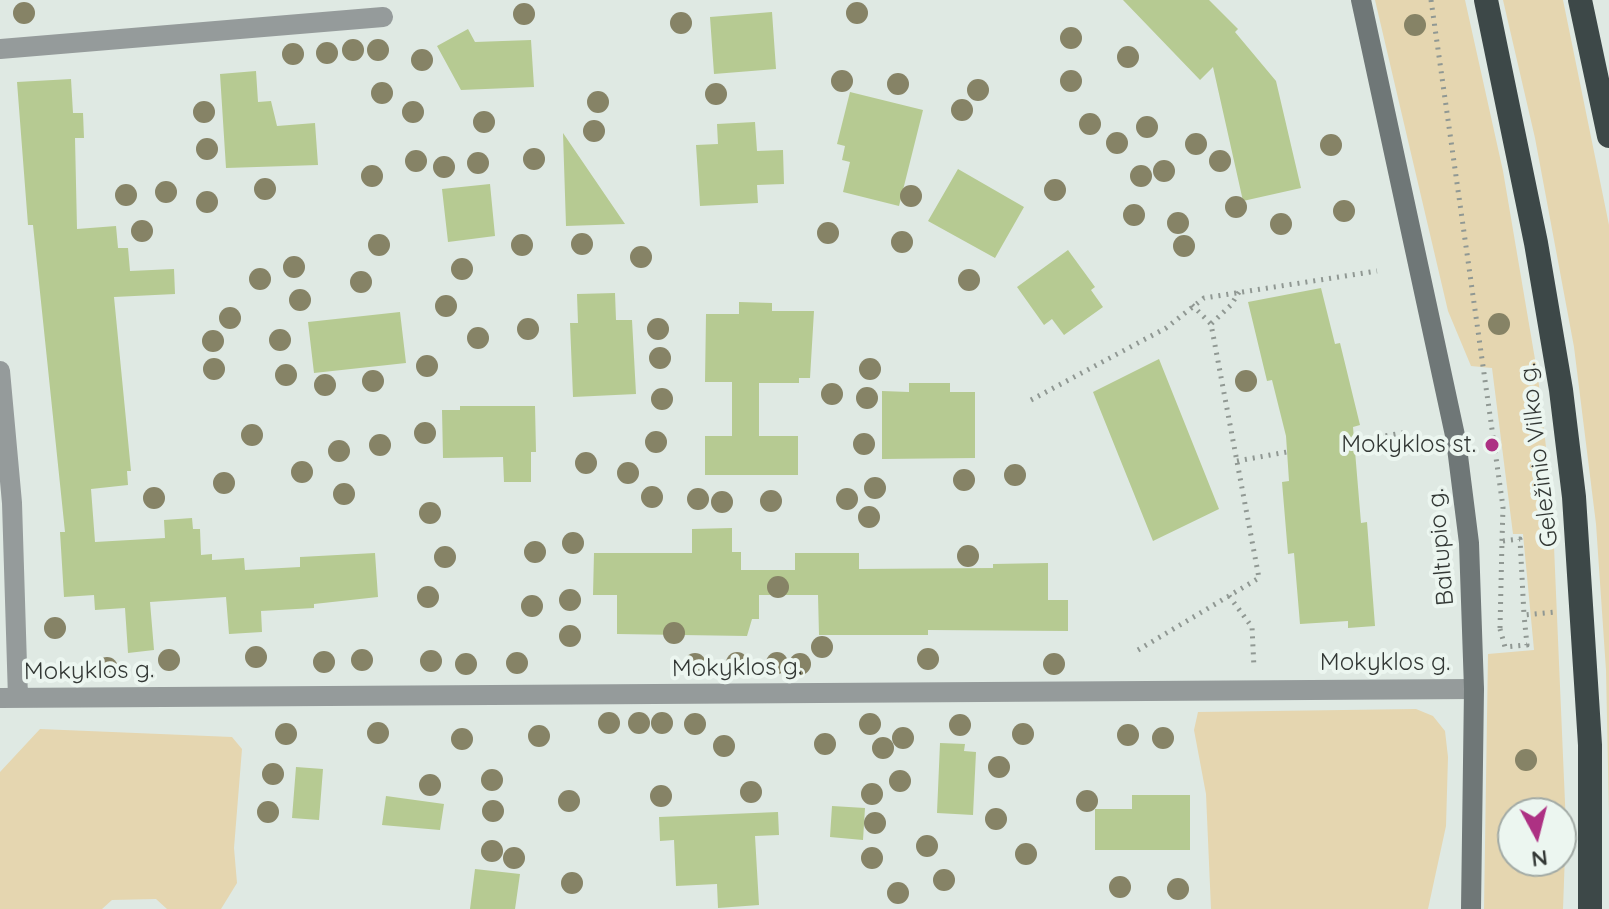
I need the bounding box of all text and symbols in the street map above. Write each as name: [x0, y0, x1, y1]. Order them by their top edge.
street label: Geležinio Vilko g.: [1513, 361, 1565, 549]
place label: Mokyklos st.: [1341, 431, 1476, 459]
marker: Mokyklos st.: [1483, 436, 1501, 454]
street label: Baltupio g.: [1422, 487, 1460, 607]
street label: Mokyklos g.: [1320, 649, 1450, 677]
street label: Mokyklos g.: [672, 652, 802, 684]
street label: Mokyklos g.: [24, 655, 154, 687]
north arrow: [1497, 797, 1577, 877]
text: N: [1530, 844, 1549, 874]

